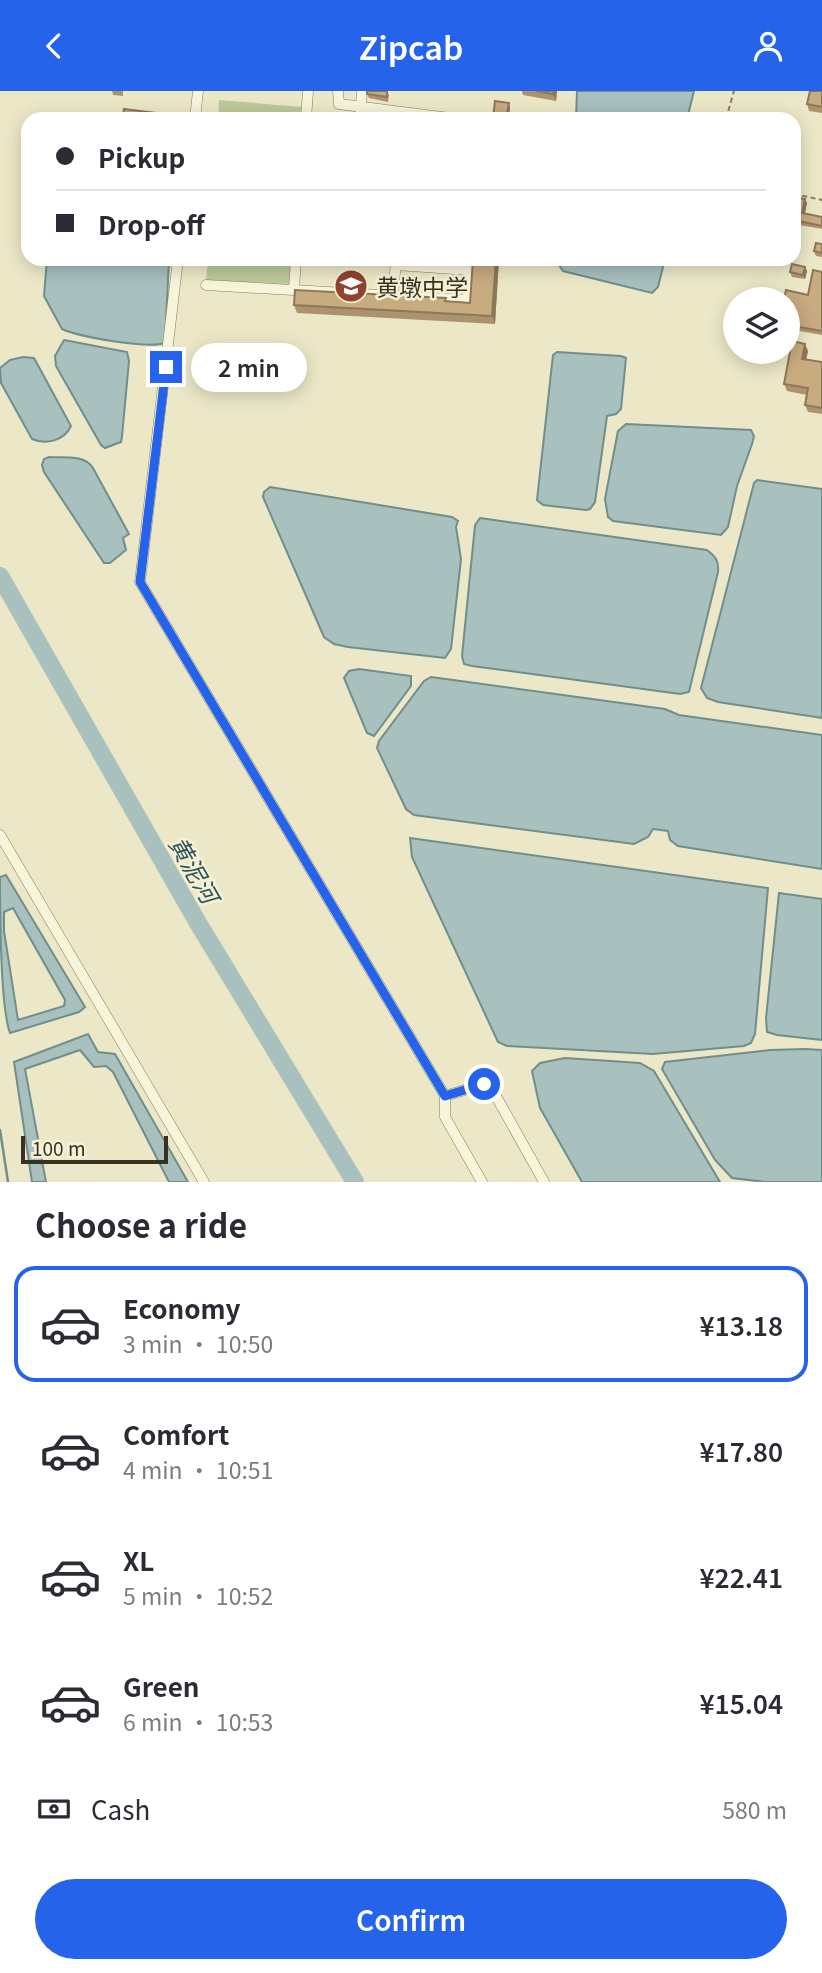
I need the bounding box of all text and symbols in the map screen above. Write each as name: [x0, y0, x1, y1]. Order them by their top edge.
text: Zipcab: [359, 23, 463, 69]
icon: back: [35, 27, 73, 65]
icon: person: [749, 27, 787, 65]
text: Pickup: [98, 138, 185, 175]
text: Drop-off: [98, 205, 205, 242]
school or university icon: 黄墩中学: [332, 267, 370, 305]
place label: 黄墩中学: [376, 269, 468, 303]
map controls: [723, 287, 800, 364]
button: layers: [723, 287, 800, 364]
callout: 2 min: [190, 343, 306, 391]
text: 2 min: [218, 350, 280, 384]
route end: [150, 351, 182, 383]
water label: 黄泥河: [162, 829, 230, 912]
route start: [468, 1068, 500, 1100]
scale bar: [21, 1133, 168, 1165]
text: 100 m: [32, 1134, 86, 1161]
text: Choose a ride: [35, 1201, 247, 1247]
text: Economy: [123, 1289, 241, 1326]
icon: car: [39, 1293, 102, 1356]
text: ¥13.18: [700, 1306, 783, 1343]
text: 3 min · 10:50: [123, 1326, 273, 1360]
text: Comfort: [123, 1415, 229, 1452]
icon: car: [39, 1419, 102, 1482]
text: ¥17.80: [700, 1432, 783, 1469]
text: 4 min · 10:51: [123, 1452, 273, 1486]
text: XL: [123, 1541, 154, 1578]
icon: car: [39, 1545, 102, 1608]
text: ¥22.41: [700, 1558, 783, 1595]
text: 5 min · 10:52: [123, 1578, 273, 1612]
text: Green: [123, 1667, 199, 1704]
icon: car: [39, 1671, 102, 1734]
text: ¥15.04: [700, 1684, 783, 1721]
text: 6 min · 10:53: [123, 1704, 273, 1738]
icon: cash: [35, 1790, 73, 1828]
text: Cash: [91, 1790, 150, 1827]
text: 580 m: [722, 1792, 787, 1826]
button: Confirm: [35, 1879, 787, 1959]

